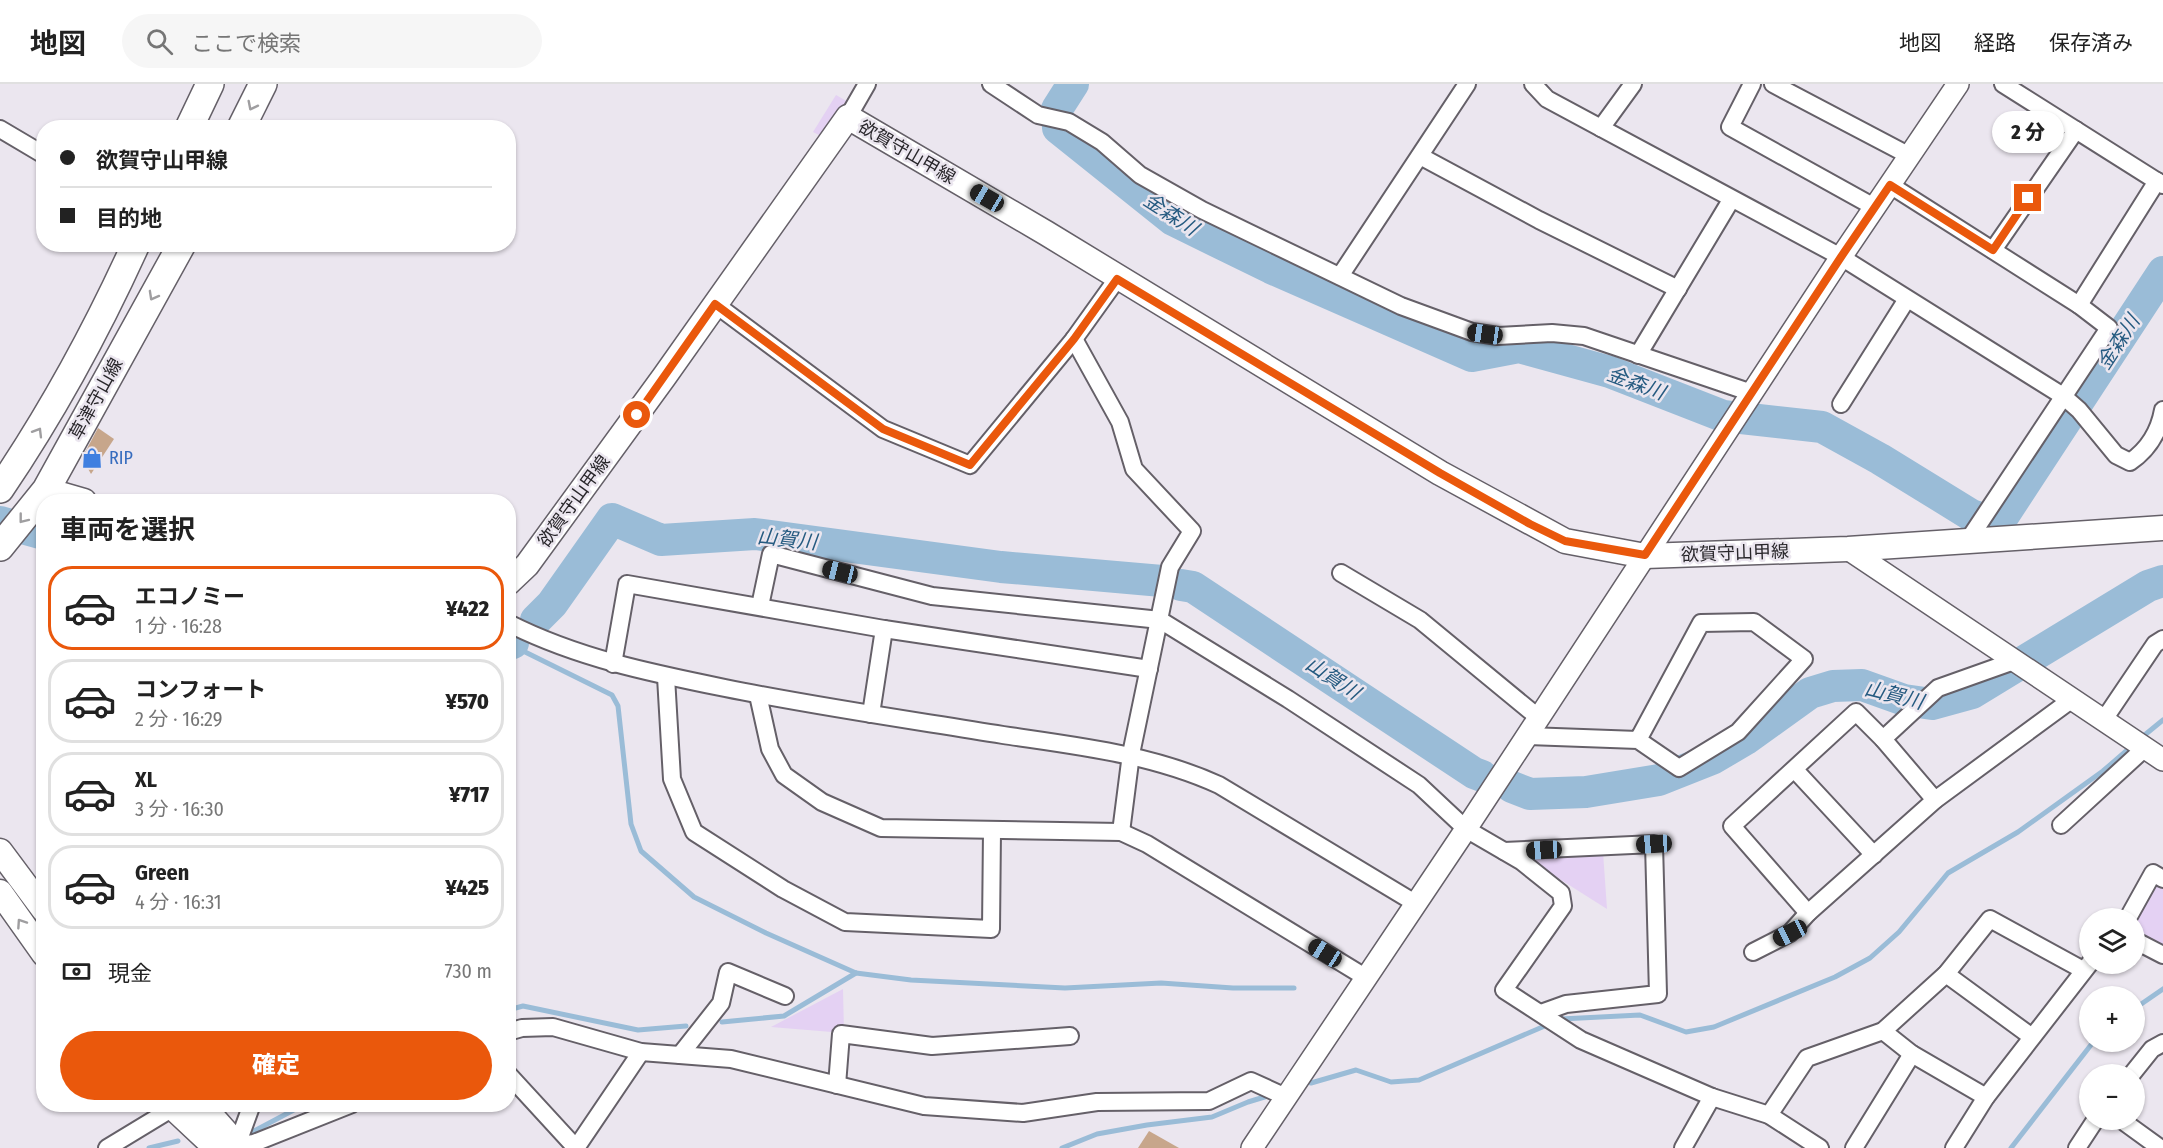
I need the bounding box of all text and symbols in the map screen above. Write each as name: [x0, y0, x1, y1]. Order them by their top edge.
search box: [122, 14, 542, 68]
icon: search: [143, 25, 176, 58]
text: 地図: [30, 27, 86, 60]
text: ここで検索: [191, 30, 301, 57]
text: 地図: [1899, 30, 1941, 56]
text: 経路: [1974, 30, 2016, 56]
text: 保存済み: [2049, 30, 2133, 56]
one-way arrow: [248, 99, 260, 110]
callout: 2 分: [1992, 111, 2064, 153]
street label: 欲賀守山甲線: [855, 115, 959, 189]
text: 2 分: [2011, 120, 2045, 144]
text: 欲賀守山甲線: [96, 147, 228, 174]
car: [967, 181, 1007, 215]
route end: [2014, 184, 2041, 211]
water label: 金森川: [1139, 188, 1204, 241]
text: 目的地: [96, 205, 162, 232]
one-way arrow: [149, 289, 160, 300]
water label: 金森川: [2092, 309, 2145, 374]
car: [1466, 323, 1504, 345]
street label: 草津守山線: [65, 354, 127, 444]
water label: 金森川: [1604, 361, 1670, 405]
route start: [623, 401, 650, 428]
one-way arrow: [31, 428, 43, 438]
shop icon: RIP: [80, 446, 104, 470]
place label: RIP: [109, 447, 133, 469]
street label: 欲賀守山甲線: [533, 451, 615, 551]
one-way arrow: [19, 512, 30, 523]
text: 車両を選択: [60, 514, 195, 546]
water label: 山賀川: [756, 524, 820, 554]
street label: 欲賀守山甲線: [1681, 540, 1789, 566]
car: [820, 559, 860, 585]
icon: car: [63, 581, 117, 635]
text: エコノミー: [135, 583, 245, 610]
text: ¥422: [446, 595, 489, 622]
text: 1 分 · 16:28: [135, 614, 222, 638]
water label: 山賀川: [1301, 652, 1366, 705]
icon: car: [63, 674, 117, 728]
text: コンフォート: [135, 676, 266, 703]
water label: 山賀川: [1862, 676, 1928, 714]
text: ¥570: [446, 688, 489, 715]
text: 2 分 · 16:29: [135, 707, 223, 731]
text: XL: [135, 766, 157, 793]
icon: car: [63, 767, 117, 821]
text: ¥717: [449, 781, 489, 808]
text: 3 分 · 16:30: [135, 797, 224, 821]
car: [1636, 834, 1672, 854]
car: [1526, 840, 1562, 860]
text: Green: [135, 859, 189, 886]
icon: car: [63, 860, 117, 914]
text: ¥425: [445, 874, 489, 901]
text: 4 分 · 16:31: [135, 890, 222, 914]
map controls: [2079, 908, 2145, 1130]
button: layers: [2079, 908, 2145, 974]
car: [1770, 917, 1810, 949]
one-way arrow: [17, 919, 28, 930]
car: [1305, 936, 1345, 970]
icon: cash: [60, 955, 93, 988]
text: 730 m: [445, 959, 492, 983]
text: 現金: [108, 960, 152, 987]
button: +: [2079, 986, 2145, 1052]
button: 確定: [60, 1031, 492, 1100]
button: −: [2079, 1064, 2145, 1130]

